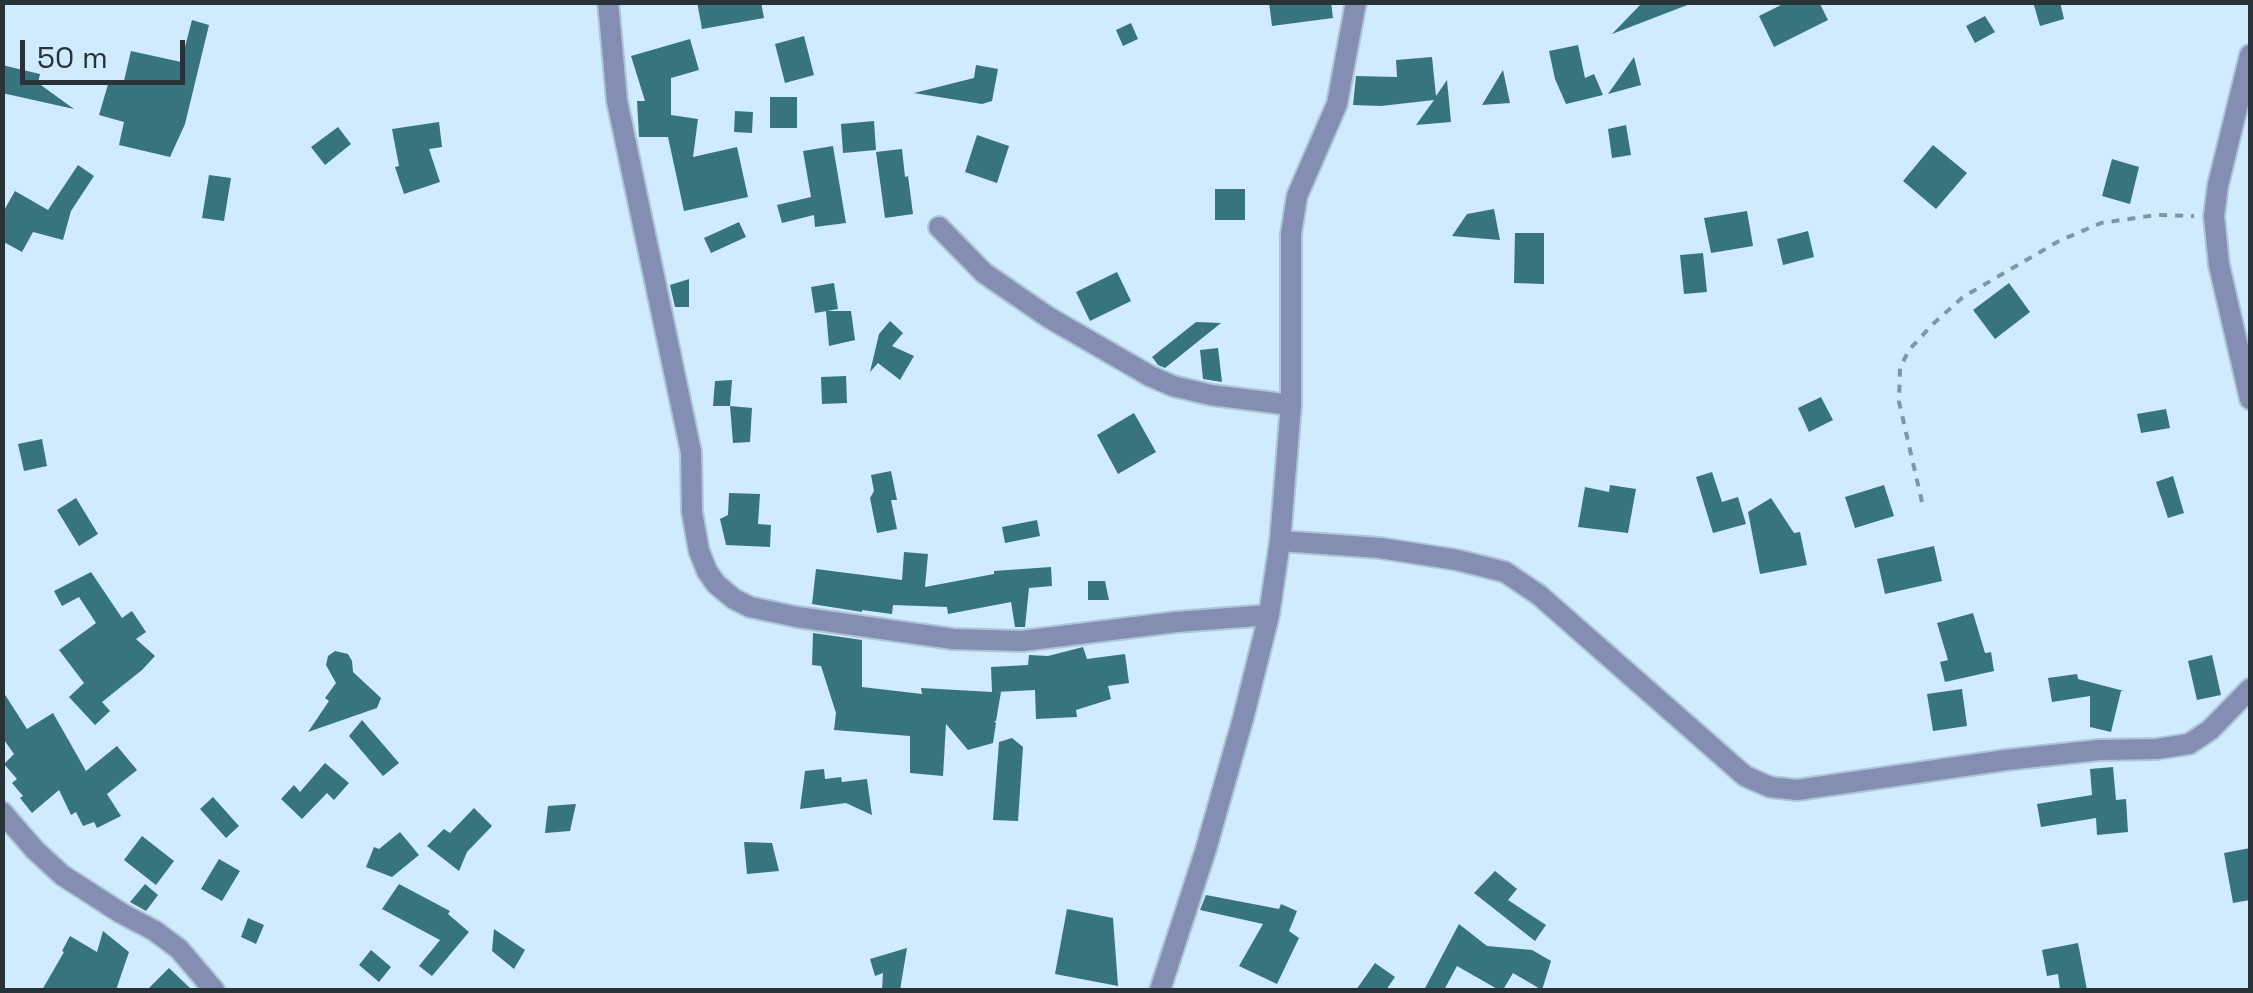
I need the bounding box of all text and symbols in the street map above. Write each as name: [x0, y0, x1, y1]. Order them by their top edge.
scale bar: [25, 20, 190, 82]
text: 50 m: [37, 38, 108, 77]

